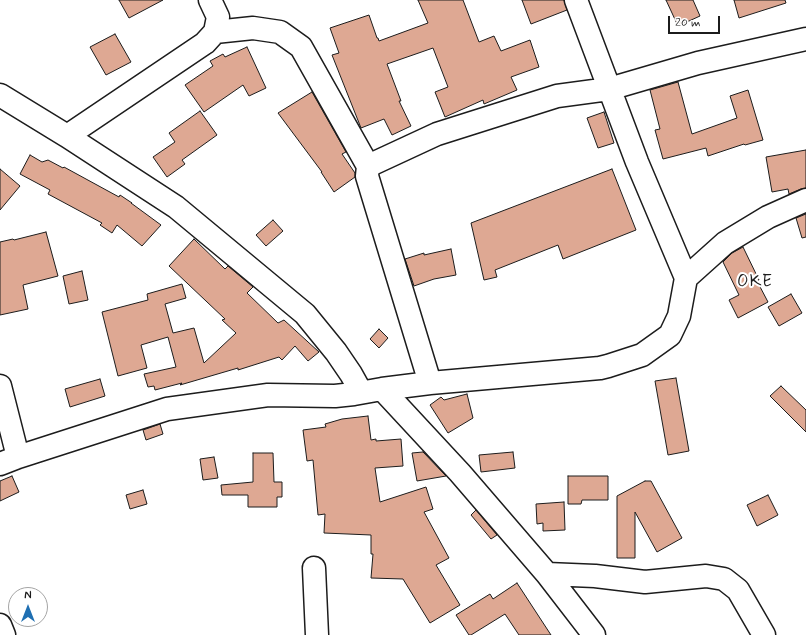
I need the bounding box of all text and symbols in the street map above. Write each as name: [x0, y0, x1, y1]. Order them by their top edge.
scale bar: [670, 8, 722, 34]
text: 20 m: [675, 15, 701, 31]
district label: OKE: [736, 272, 774, 292]
north arrow: [8, 587, 48, 627]
text: N: [24, 589, 32, 603]

